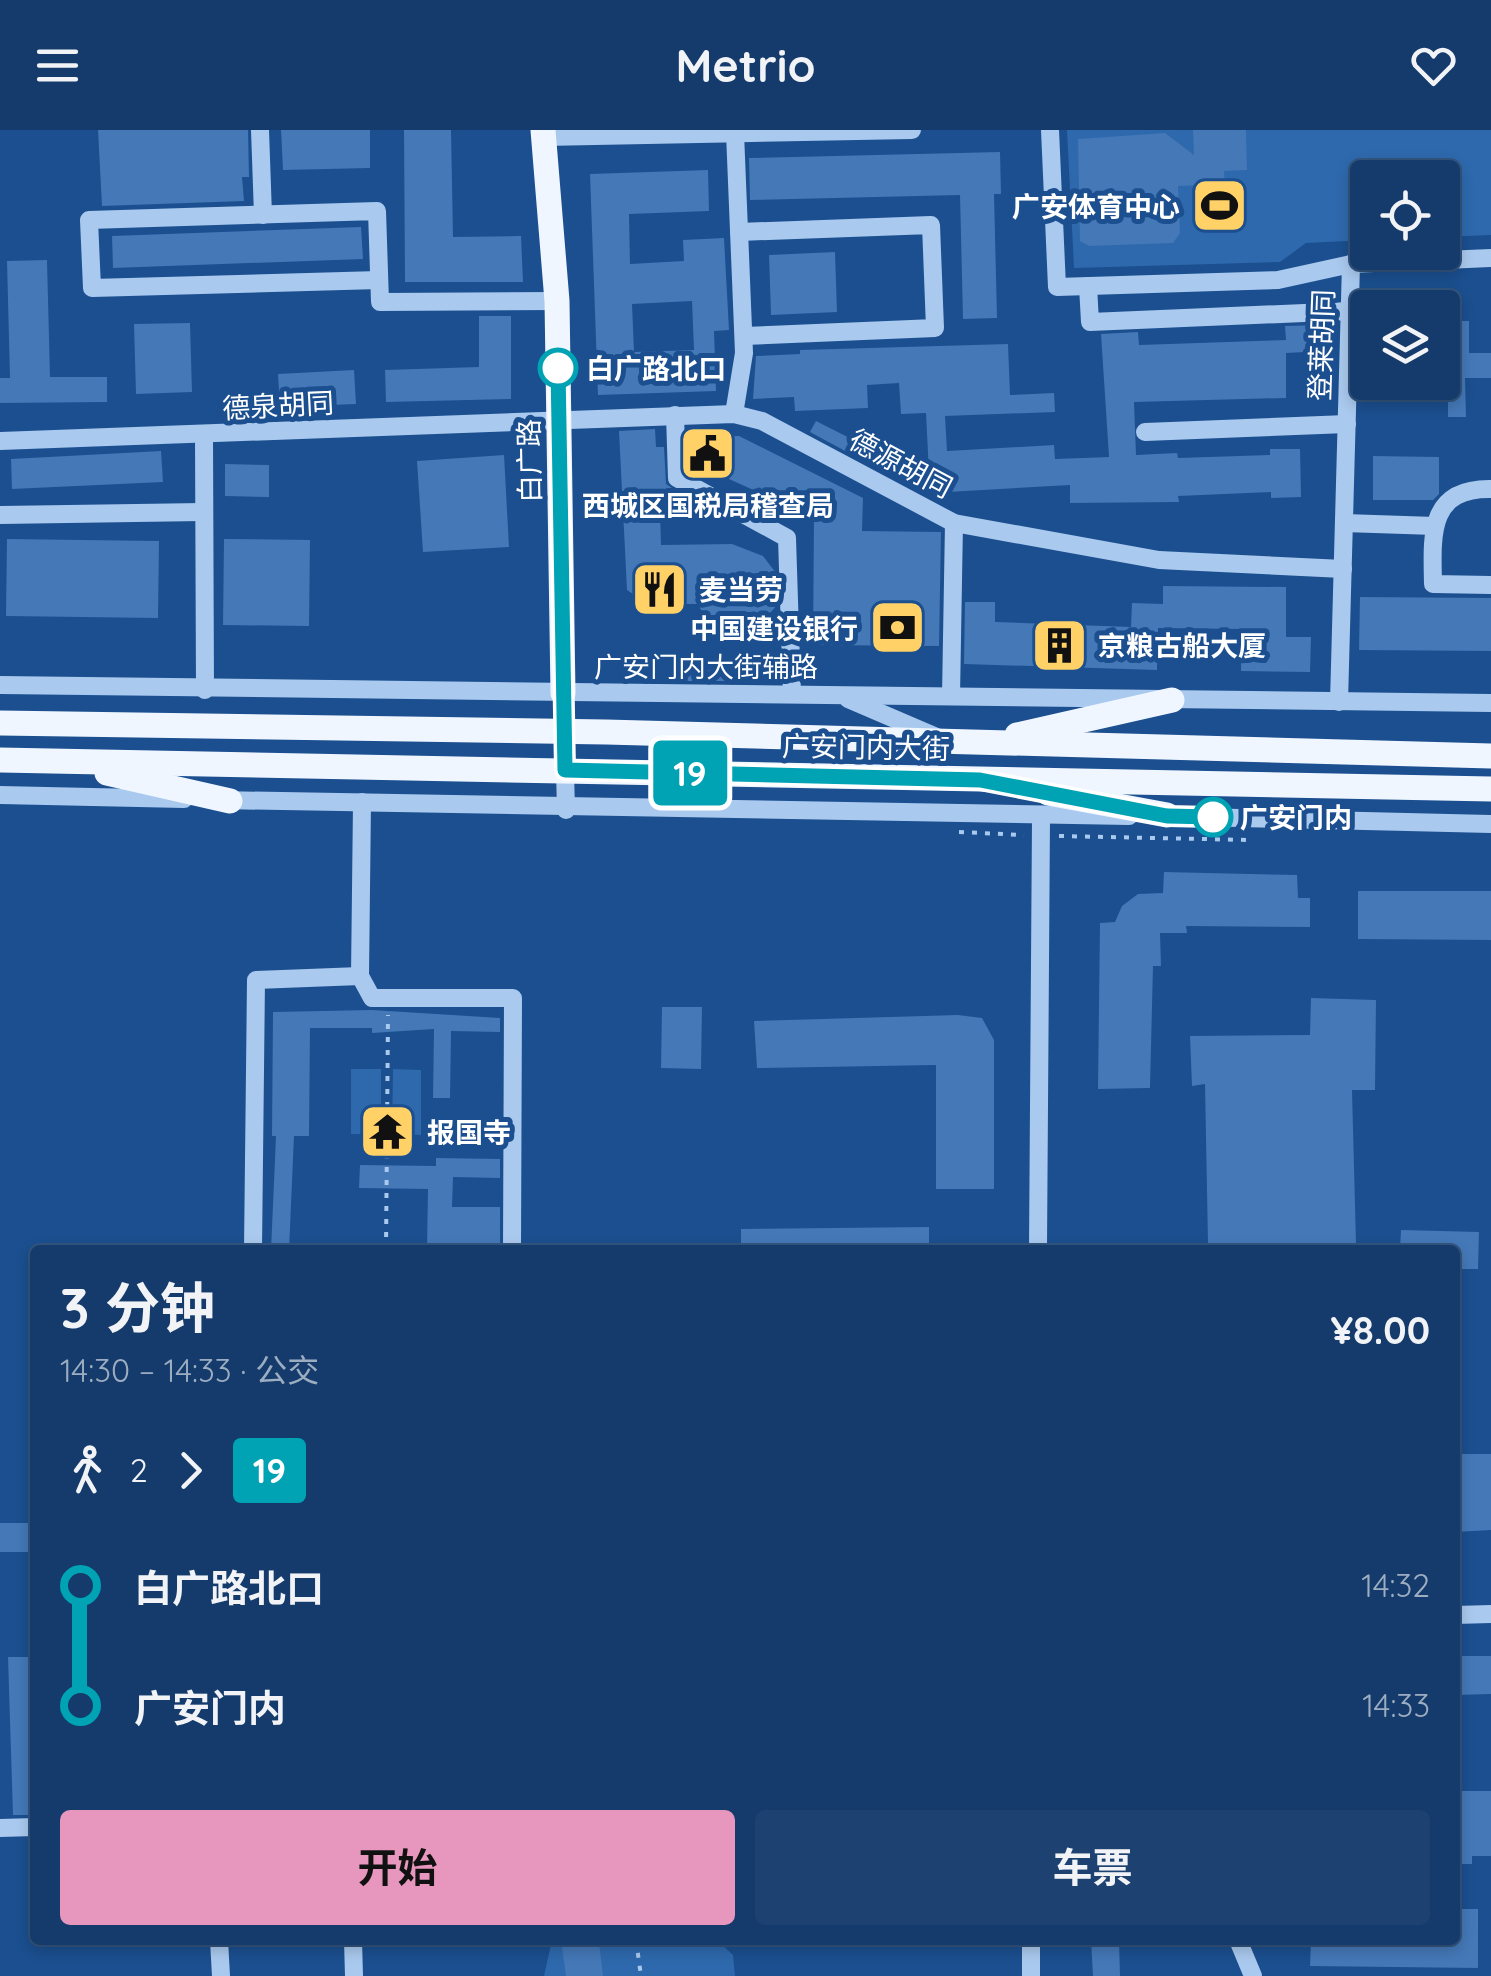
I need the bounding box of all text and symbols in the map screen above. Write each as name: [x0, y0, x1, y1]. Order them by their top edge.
text: Metrio: [675, 37, 816, 93]
icon: menu: [30, 38, 85, 93]
icon: heart: [1406, 38, 1461, 93]
map controls: [1350, 160, 1460, 400]
button: locate: [1350, 160, 1460, 270]
sports icon: 广安体育中心: [1189, 176, 1249, 236]
place label: 广安体育中心: [1012, 189, 1180, 224]
street label: 登莱胡同: [1302, 288, 1340, 402]
button: layers: [1350, 290, 1460, 400]
marker: 白广路北口: [539, 349, 577, 387]
place label: 白广路北口: [586, 351, 726, 386]
street label: 德泉胡同: [221, 385, 335, 425]
street label: 白广路: [511, 419, 547, 503]
street label: 德源胡同: [843, 421, 959, 505]
public building icon: 西城区国税局稽查局: [678, 424, 738, 484]
place label: 西城区国税局稽查局: [582, 488, 834, 523]
restaurant icon: 麦当劳: [630, 559, 690, 619]
place label: 麦当劳: [699, 572, 783, 607]
bank icon: 中国建设银行: [867, 598, 927, 658]
place label: 中国建设银行: [690, 611, 858, 646]
building icon: 京粮古船大厦: [1029, 615, 1089, 675]
place label: 京粮古船大厦: [1098, 628, 1266, 663]
street label: 广安门内大街辅路: [594, 649, 818, 684]
street label: 广安门内大街: [782, 728, 950, 766]
line badge: 19: [645, 740, 735, 806]
text: 19: [673, 751, 707, 795]
marker: 广安门内: [1194, 798, 1232, 836]
place label: 广安门内: [1240, 800, 1352, 835]
temple icon: 报国寺: [358, 1102, 418, 1162]
place label: 报国寺: [427, 1115, 511, 1150]
text: 3 分钟: [60, 1273, 215, 1342]
text: ¥8.00: [1330, 1306, 1430, 1354]
text: 14:30 – 14:33 · 公交: [60, 1350, 319, 1390]
icon: walk: [60, 1443, 115, 1498]
icon: forward: [163, 1443, 218, 1498]
text: 19: [253, 1448, 286, 1492]
text: 2: [130, 1450, 148, 1490]
text: 白广路北口: [134, 1564, 324, 1612]
text: 14:32: [1361, 1565, 1430, 1605]
text: 广安门内: [134, 1684, 286, 1732]
text: 14:33: [1362, 1685, 1430, 1725]
button: 开始: [60, 1810, 735, 1925]
button: 车票: [755, 1810, 1430, 1925]

